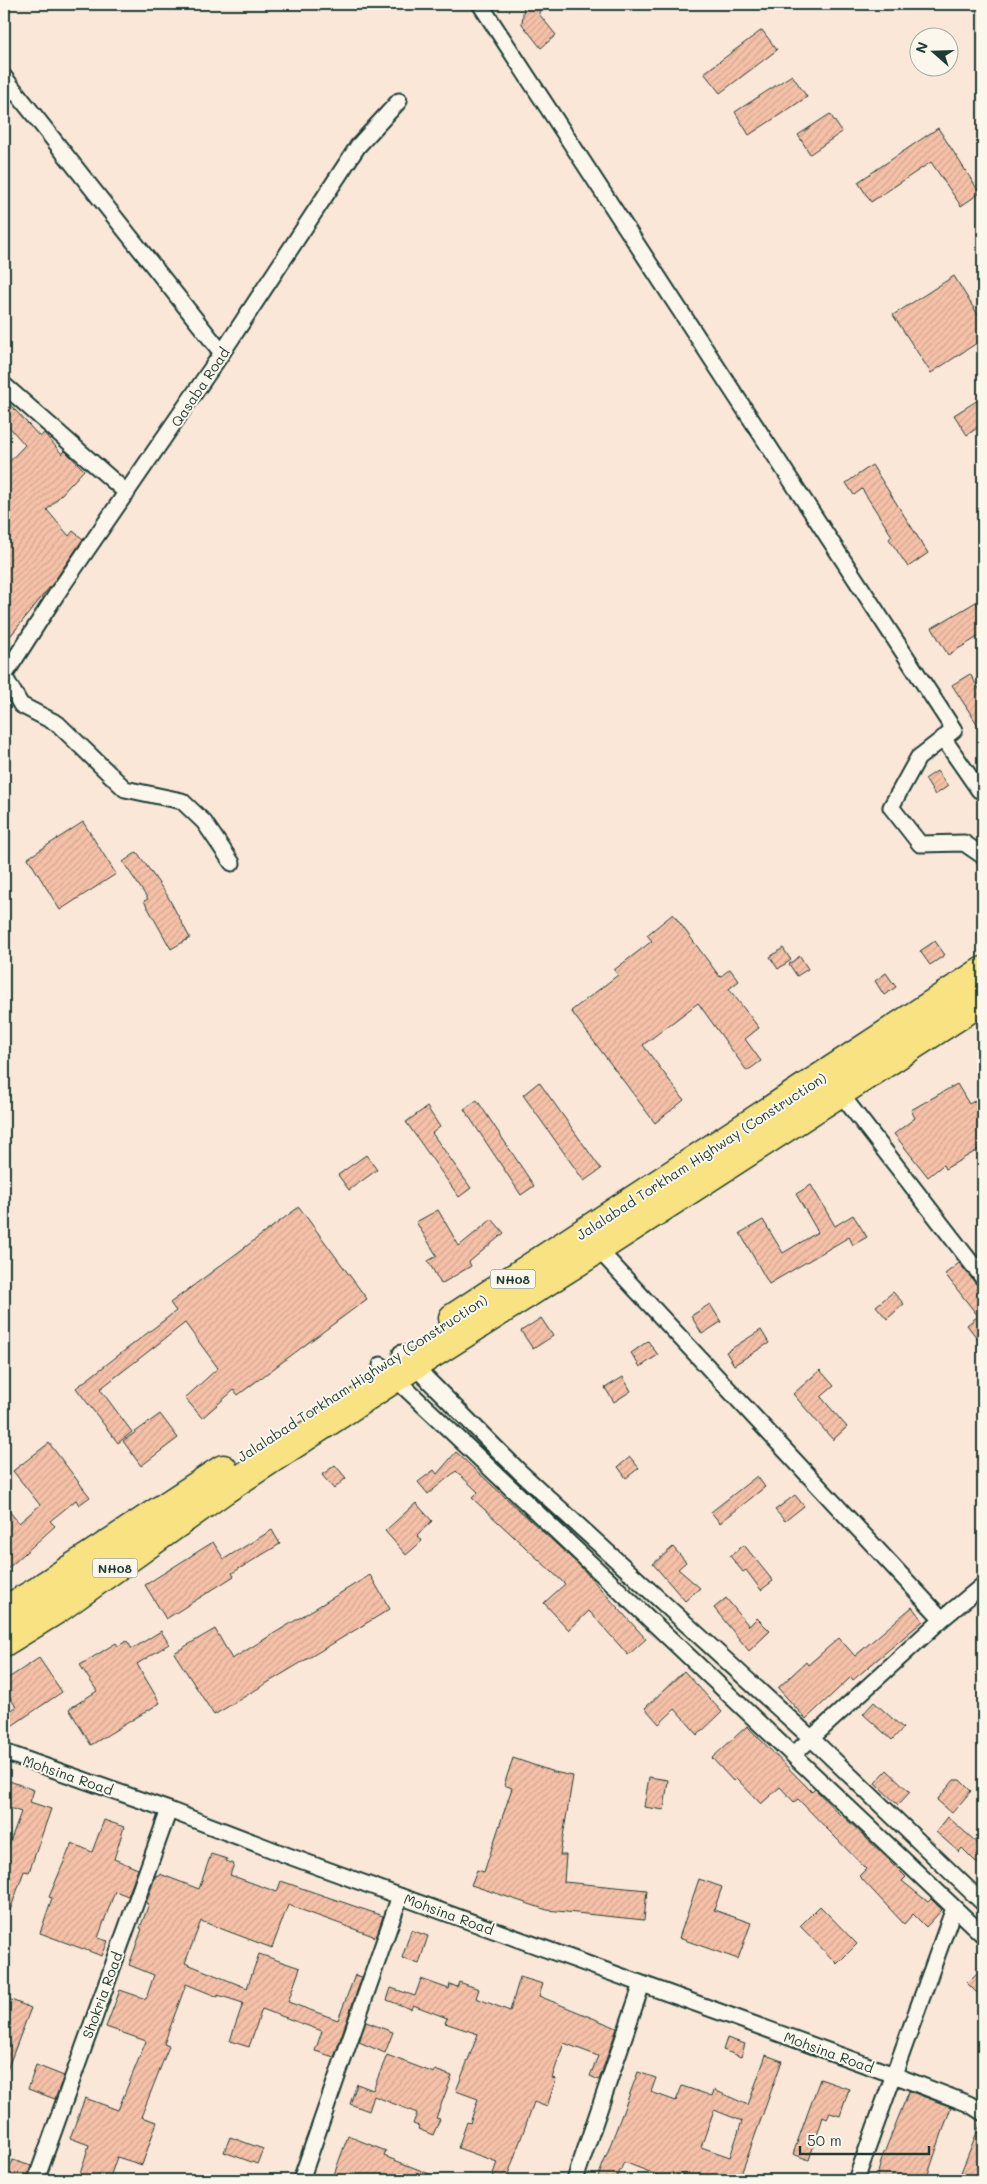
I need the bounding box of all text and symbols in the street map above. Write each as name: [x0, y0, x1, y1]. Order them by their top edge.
north arrow: [910, 28, 960, 78]
text: N: [911, 39, 932, 56]
street label: Qasaba Road: [166, 343, 234, 431]
street label: Jalalabad Torkham Highway (Construction): [572, 1068, 830, 1244]
road number: NH08: [490, 1270, 536, 1288]
street label: Jalalabad Torkham Highway (Construction): [233, 1290, 491, 1466]
road number: NH08: [92, 1559, 138, 1578]
street label: Mohsina Road: [20, 1751, 116, 1799]
street label: Mohsina Road: [401, 1889, 497, 1939]
street label: Shokria Road: [78, 1949, 127, 2041]
street label: Mohsina Road: [781, 2027, 877, 2077]
scale bar: [800, 2124, 928, 2156]
text: 50 m: [807, 2130, 842, 2150]

